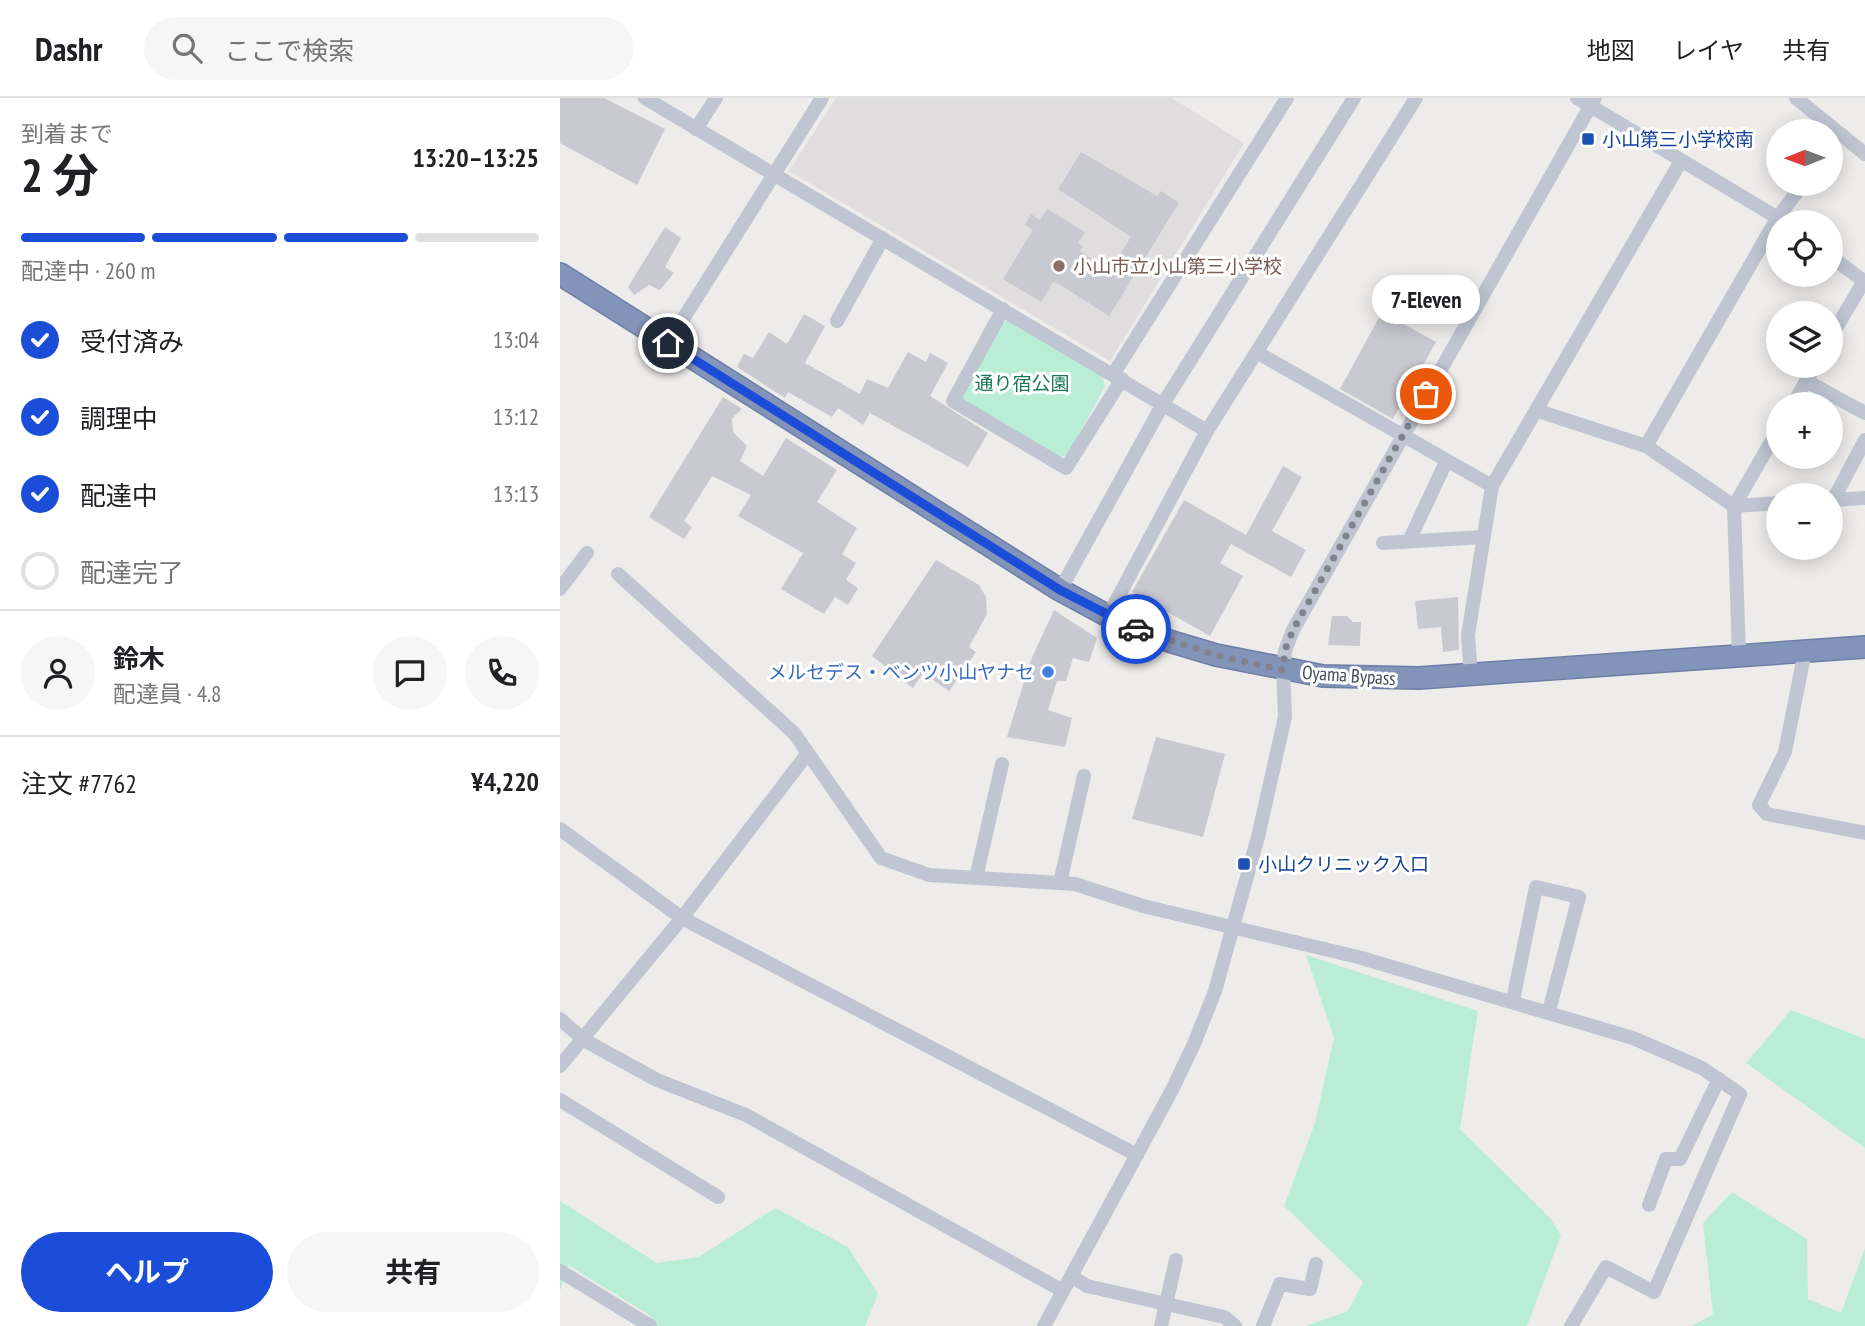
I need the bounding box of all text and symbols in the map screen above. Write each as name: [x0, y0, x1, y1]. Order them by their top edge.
search box: [144, 17, 634, 80]
text: Dashr: [35, 27, 102, 70]
icon: search: [168, 29, 206, 67]
text: ここで検索: [224, 34, 354, 67]
text: 地図: [1587, 35, 1635, 66]
text: レイヤ: [1673, 35, 1744, 66]
text: 共有: [1782, 35, 1830, 66]
text: 到着まで: [21, 119, 113, 148]
north arrow: [1766, 119, 1843, 196]
map controls: [1766, 119, 1843, 560]
place label: 小山第三小学校南: [1602, 127, 1754, 151]
marker: 小山第三小学校南: [1580, 131, 1596, 147]
text: 13:20–13:25: [412, 141, 539, 174]
text: 2 分: [21, 145, 98, 205]
button: locate: [1766, 210, 1843, 287]
place label: 小山市立小山第三小学校: [1073, 254, 1282, 278]
text: 配達中 · 260 m: [21, 256, 156, 285]
marker: 小山市立小山第三小学校: [1051, 258, 1067, 274]
callout: 7-Eleven: [1372, 275, 1480, 324]
text: 7-Eleven: [1391, 285, 1461, 314]
button: layers: [1766, 301, 1843, 378]
pin: [638, 313, 698, 373]
icon: check: [21, 321, 59, 359]
icon: home: [649, 324, 687, 362]
text: 受付済み: [80, 325, 184, 358]
text: 13:04: [493, 325, 539, 354]
pin: [1396, 364, 1456, 424]
park label: 通り宿公園: [974, 371, 1070, 395]
icon: bag: [1407, 375, 1445, 413]
button: +: [1766, 392, 1843, 469]
icon: check: [21, 398, 59, 436]
text: 調理中: [80, 402, 158, 435]
text: 13:12: [493, 402, 539, 431]
icon: check: [21, 475, 59, 513]
text: 配達中: [80, 479, 158, 512]
text: 13:13: [493, 479, 539, 508]
button: −: [1766, 483, 1843, 560]
text: 配達完了: [80, 556, 184, 589]
courier: [1101, 594, 1171, 664]
icon: car: [1117, 610, 1155, 648]
button: person: [21, 636, 95, 710]
button: chat: [373, 636, 447, 710]
button: phone: [465, 636, 539, 710]
text: 鈴木: [113, 642, 165, 675]
place label: メルセデス・ベンツ小山ヤナセ: [768, 660, 1034, 684]
street label: Oyama Bypass: [1301, 660, 1397, 690]
marker: メルセデス・ベンツ小山ヤナセ: [1040, 664, 1056, 680]
text: 配達員 · 4.8: [113, 679, 221, 708]
text: ¥4,220: [471, 765, 539, 798]
text: 注文 #7762: [21, 767, 137, 800]
place label: 小山クリニック入口: [1258, 852, 1429, 876]
marker: 小山クリニック入口: [1236, 856, 1252, 872]
button: ヘルプ: [21, 1232, 273, 1312]
button: 共有: [287, 1232, 539, 1312]

